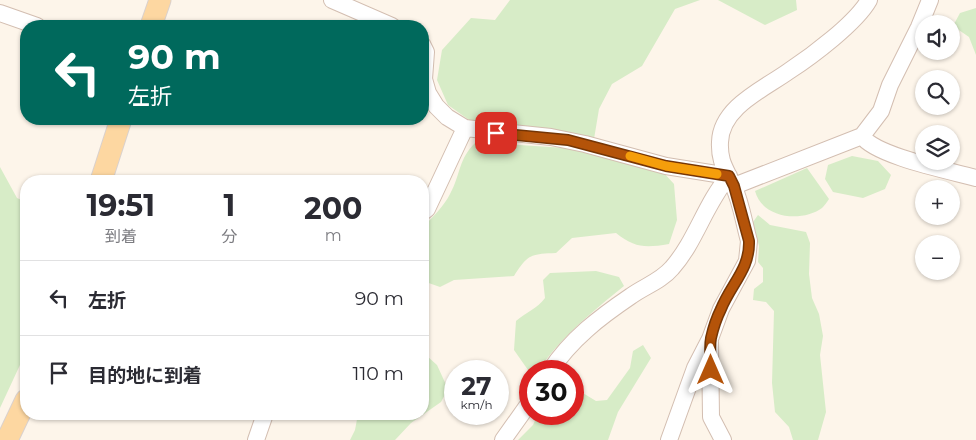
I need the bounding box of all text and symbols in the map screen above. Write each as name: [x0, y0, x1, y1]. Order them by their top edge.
map controls: [915, 15, 960, 280]
button: sound: [915, 15, 960, 60]
text: 90 m: [128, 35, 221, 78]
icon: left: [45, 40, 110, 105]
button: search: [915, 70, 960, 115]
text: 左折: [128, 83, 172, 110]
pin: [475, 112, 517, 154]
icon: arrive: [482, 119, 510, 147]
button: layers: [915, 125, 960, 170]
button: +: [915, 180, 960, 225]
text: 19:51: [87, 187, 155, 224]
text: 1: [224, 187, 235, 224]
text: 200: [304, 190, 362, 227]
text: m: [325, 226, 342, 245]
text: 到着: [105, 227, 137, 246]
text: 分: [221, 227, 237, 246]
button: −: [915, 235, 960, 280]
icon: left: [45, 284, 73, 312]
text: 90 m: [355, 287, 404, 310]
text: 左折: [88, 289, 126, 312]
position arrow: [684, 343, 736, 395]
icon: arrive: [45, 359, 73, 387]
speed limit sign: 30: [519, 360, 584, 425]
text: 110 m: [353, 362, 404, 385]
text: 目的地に到着: [88, 364, 202, 387]
text: 27: [461, 371, 492, 401]
text: km/h: [460, 397, 493, 412]

